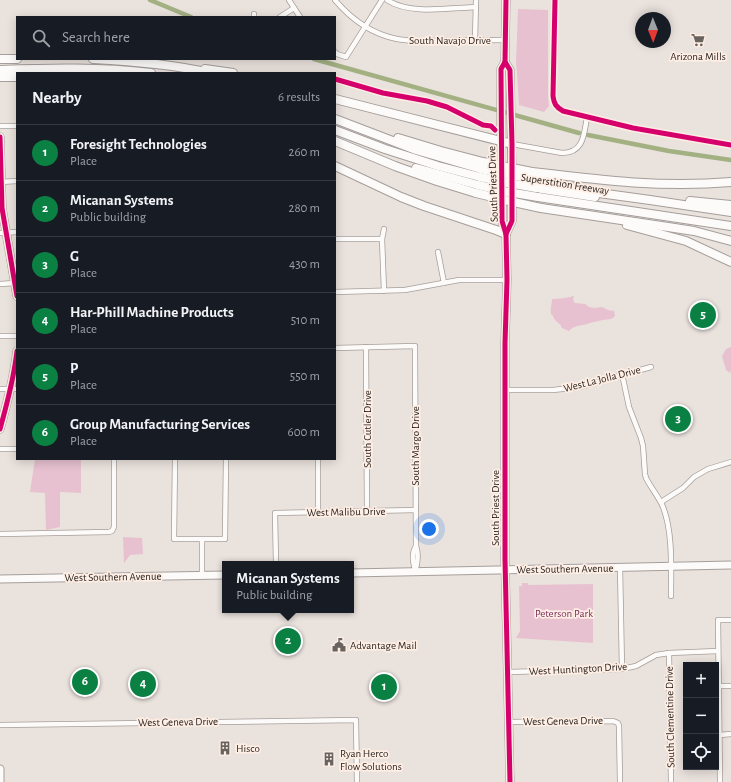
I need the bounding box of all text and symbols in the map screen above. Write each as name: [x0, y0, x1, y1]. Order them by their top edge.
north arrow: [635, 12, 671, 48]
search box: [16, 16, 336, 60]
icon: search: [30, 27, 52, 49]
text: Search here: [62, 30, 130, 45]
supermarket icon: Arizona Mills: [690, 32, 706, 48]
street label: South Navajo Drive: [409, 35, 491, 46]
place label: Arizona Mills: [670, 51, 726, 62]
text: Nearby: [32, 89, 82, 106]
text: 6 results: [278, 91, 320, 104]
text: Foresight Technologies: [70, 137, 207, 152]
text: 1: [43, 146, 47, 159]
text: 260 m: [289, 146, 320, 159]
street label: South Priest Drive: [486, 146, 500, 222]
text: Place: [70, 155, 97, 168]
street label: Superstition Freeway: [520, 172, 610, 196]
text: Micanan Systems: [70, 193, 173, 208]
text: 2: [42, 202, 48, 215]
text: 280 m: [289, 202, 320, 215]
text: Public building: [70, 211, 146, 224]
text: G: [70, 249, 79, 264]
text: 3: [42, 258, 48, 271]
text: 430 m: [289, 258, 320, 271]
text: Place: [70, 267, 97, 280]
pin: 5: [690, 300, 716, 330]
text: Har-Phill Machine Products: [70, 305, 234, 320]
text: 4: [42, 314, 48, 327]
text: 510 m: [291, 314, 320, 327]
text: Place: [70, 323, 97, 336]
text: P: [70, 361, 78, 376]
street label: West La Jolla Drive: [562, 364, 642, 394]
text: 5: [42, 370, 48, 383]
text: 550 m: [290, 370, 320, 383]
text: Place: [70, 379, 97, 392]
street label: South Cutler Drive: [362, 390, 373, 468]
pin: 3: [665, 404, 691, 434]
street label: South Margo Drive: [410, 406, 421, 486]
text: Group Manufacturing Services: [70, 417, 250, 432]
text: 6: [42, 426, 48, 439]
text: 600 m: [288, 426, 320, 439]
text: Place: [70, 435, 97, 448]
street label: South Priest Drive: [490, 470, 501, 546]
street label: West Malibu Drive: [307, 506, 385, 518]
your location: [419, 519, 439, 539]
popup: [222, 561, 354, 613]
street label: West Southern Avenue: [516, 563, 614, 575]
street label: West Southern Avenue: [64, 571, 162, 583]
text: Micanan Systems: [236, 571, 340, 586]
text: Public building: [236, 589, 312, 602]
park label: Peterson Park: [535, 608, 593, 619]
pin: 2: [275, 626, 301, 656]
public building icon: Advantage Mail: [331, 637, 347, 653]
place label: Advantage Mail: [350, 640, 417, 651]
street label: West Huntington Drive: [528, 661, 628, 677]
map controls: [683, 662, 719, 770]
button: +: [683, 662, 719, 698]
street label: South Clementine Drive: [664, 666, 676, 768]
pin: 6: [72, 667, 98, 697]
pin: 4: [130, 669, 156, 699]
pin: 1: [371, 672, 397, 702]
button: −: [683, 698, 719, 734]
street label: West Geneva Drive: [523, 715, 603, 727]
street label: West Geneva Drive: [138, 716, 218, 728]
button: locate: [683, 734, 719, 770]
building icon: Hisco: [217, 740, 233, 756]
place label: Hisco: [236, 743, 260, 754]
place label: Ryan Herco Flow Solutions: [340, 748, 402, 772]
building icon: Ryan Herco Flow Solutions: [321, 751, 337, 767]

